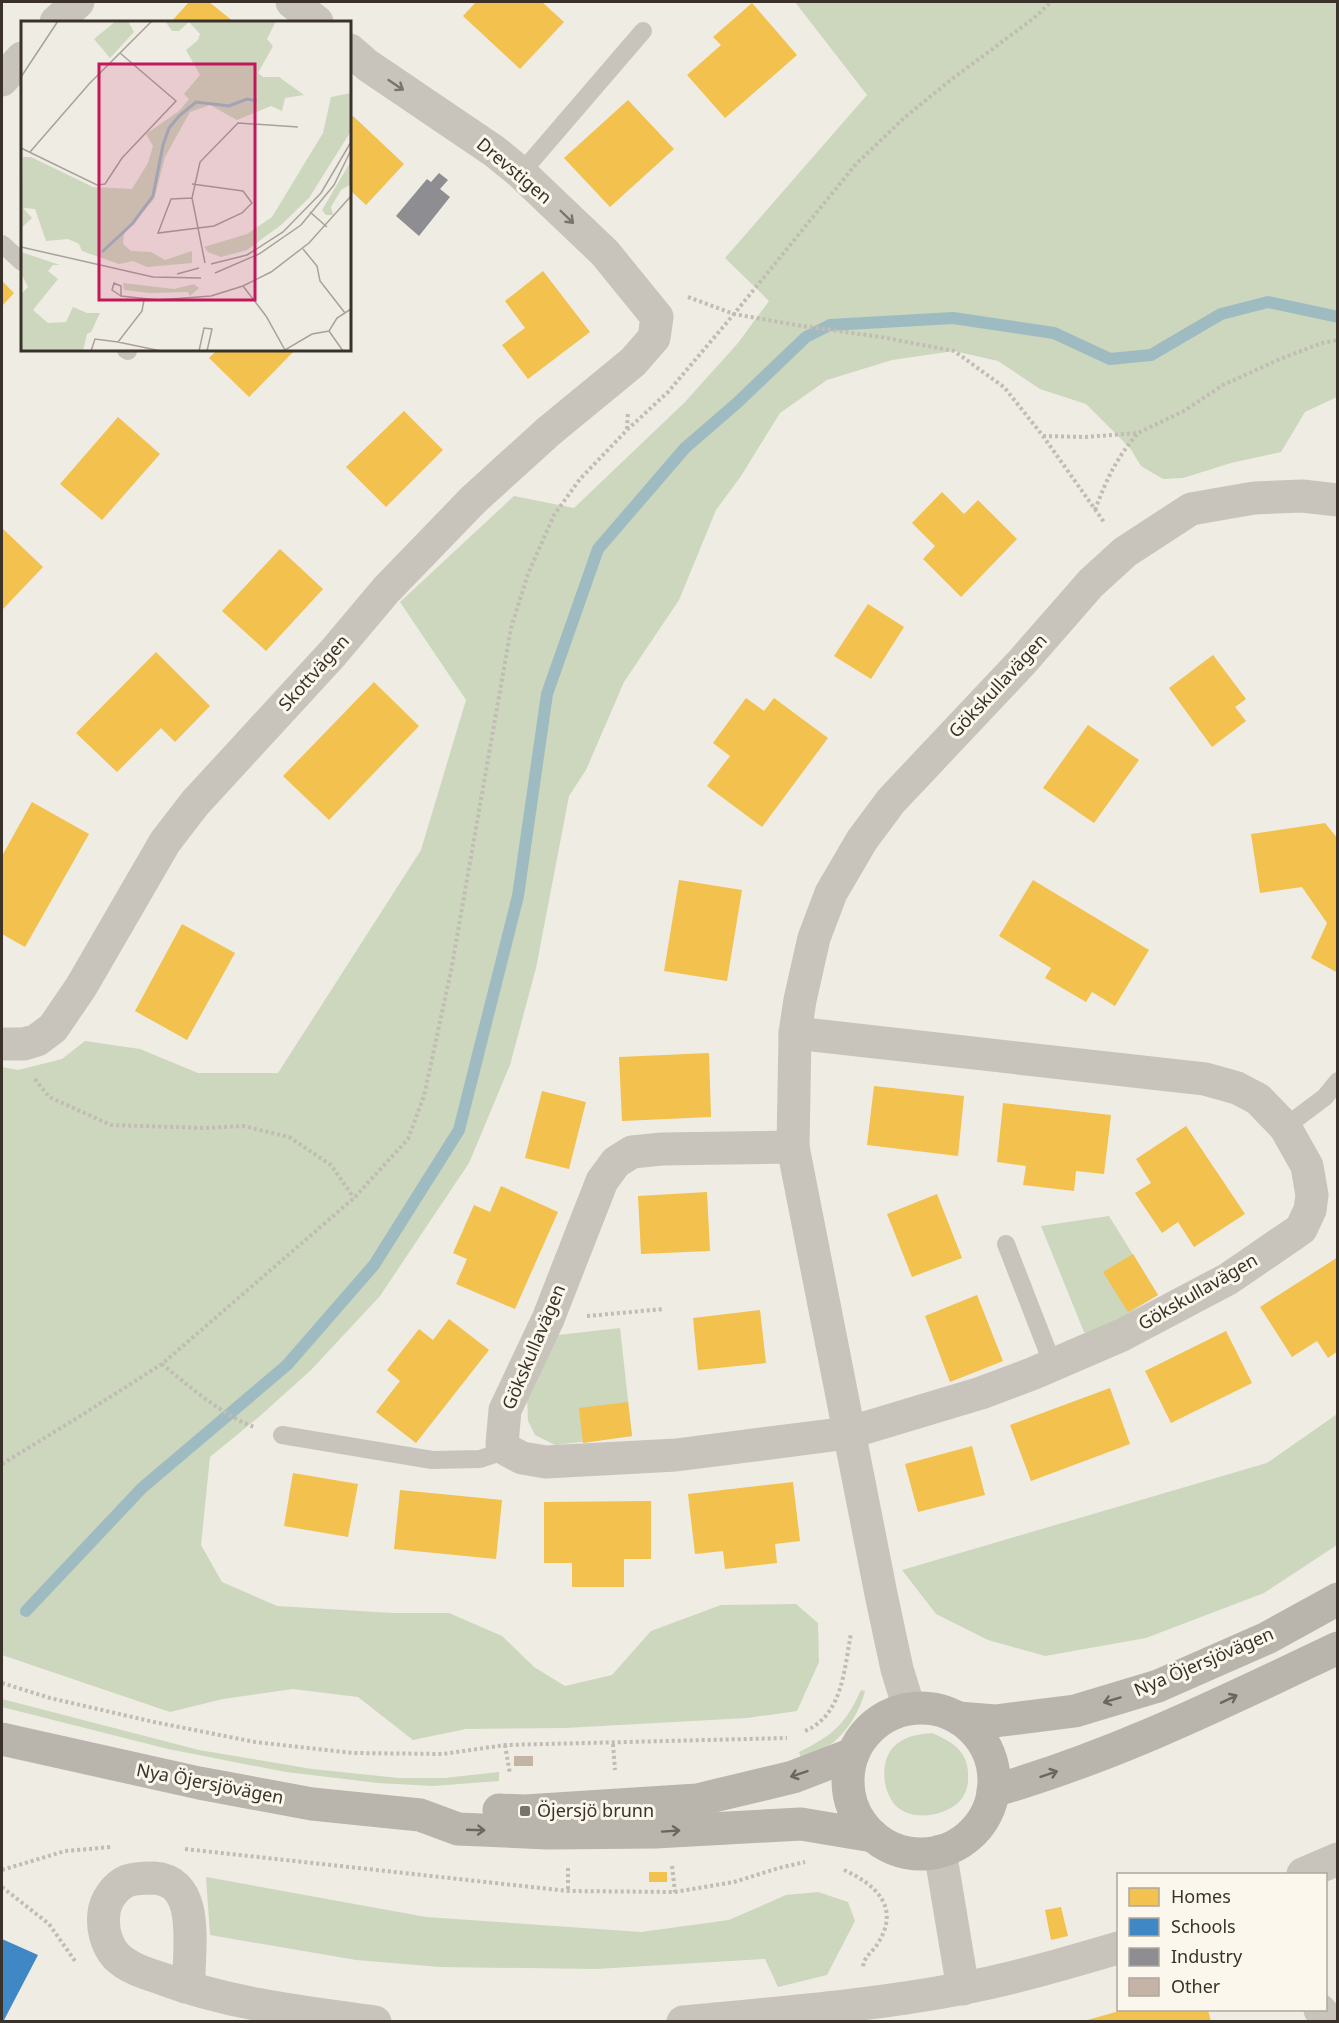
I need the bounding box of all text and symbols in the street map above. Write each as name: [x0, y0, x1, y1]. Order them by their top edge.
inset map: [21, 21, 351, 351]
one-way arrow: [388, 79, 404, 91]
street label: Drevstigen: [472, 132, 557, 209]
one-way arrow: [559, 210, 574, 224]
street label: Gökskullavägen: [943, 628, 1052, 742]
street label: Skottvägen: [273, 629, 354, 716]
street label: Gökskullavägen: [1134, 1247, 1261, 1335]
street label: Gökskullavägen: [496, 1280, 570, 1413]
street label: Nya Öjersjövägen: [1130, 1621, 1277, 1701]
one-way arrow: [1220, 1693, 1238, 1705]
one-way arrow: [1103, 1695, 1122, 1706]
street label: Nya Öjersjövägen: [135, 1757, 286, 1809]
one-way arrow: [1039, 1767, 1058, 1778]
one-way arrow: [790, 1770, 808, 1781]
place label: Öjersjö brunn: [537, 1798, 654, 1822]
marker: Öjersjö brunn: [518, 1804, 532, 1818]
one-way arrow: [466, 1824, 486, 1836]
one-way arrow: [661, 1825, 680, 1836]
legend: [1117, 1873, 1327, 2011]
text: Homes: [1171, 1884, 1231, 1908]
text: Schools: [1171, 1914, 1236, 1938]
text: Industry: [1171, 1944, 1243, 1968]
text: Other: [1171, 1974, 1221, 1998]

